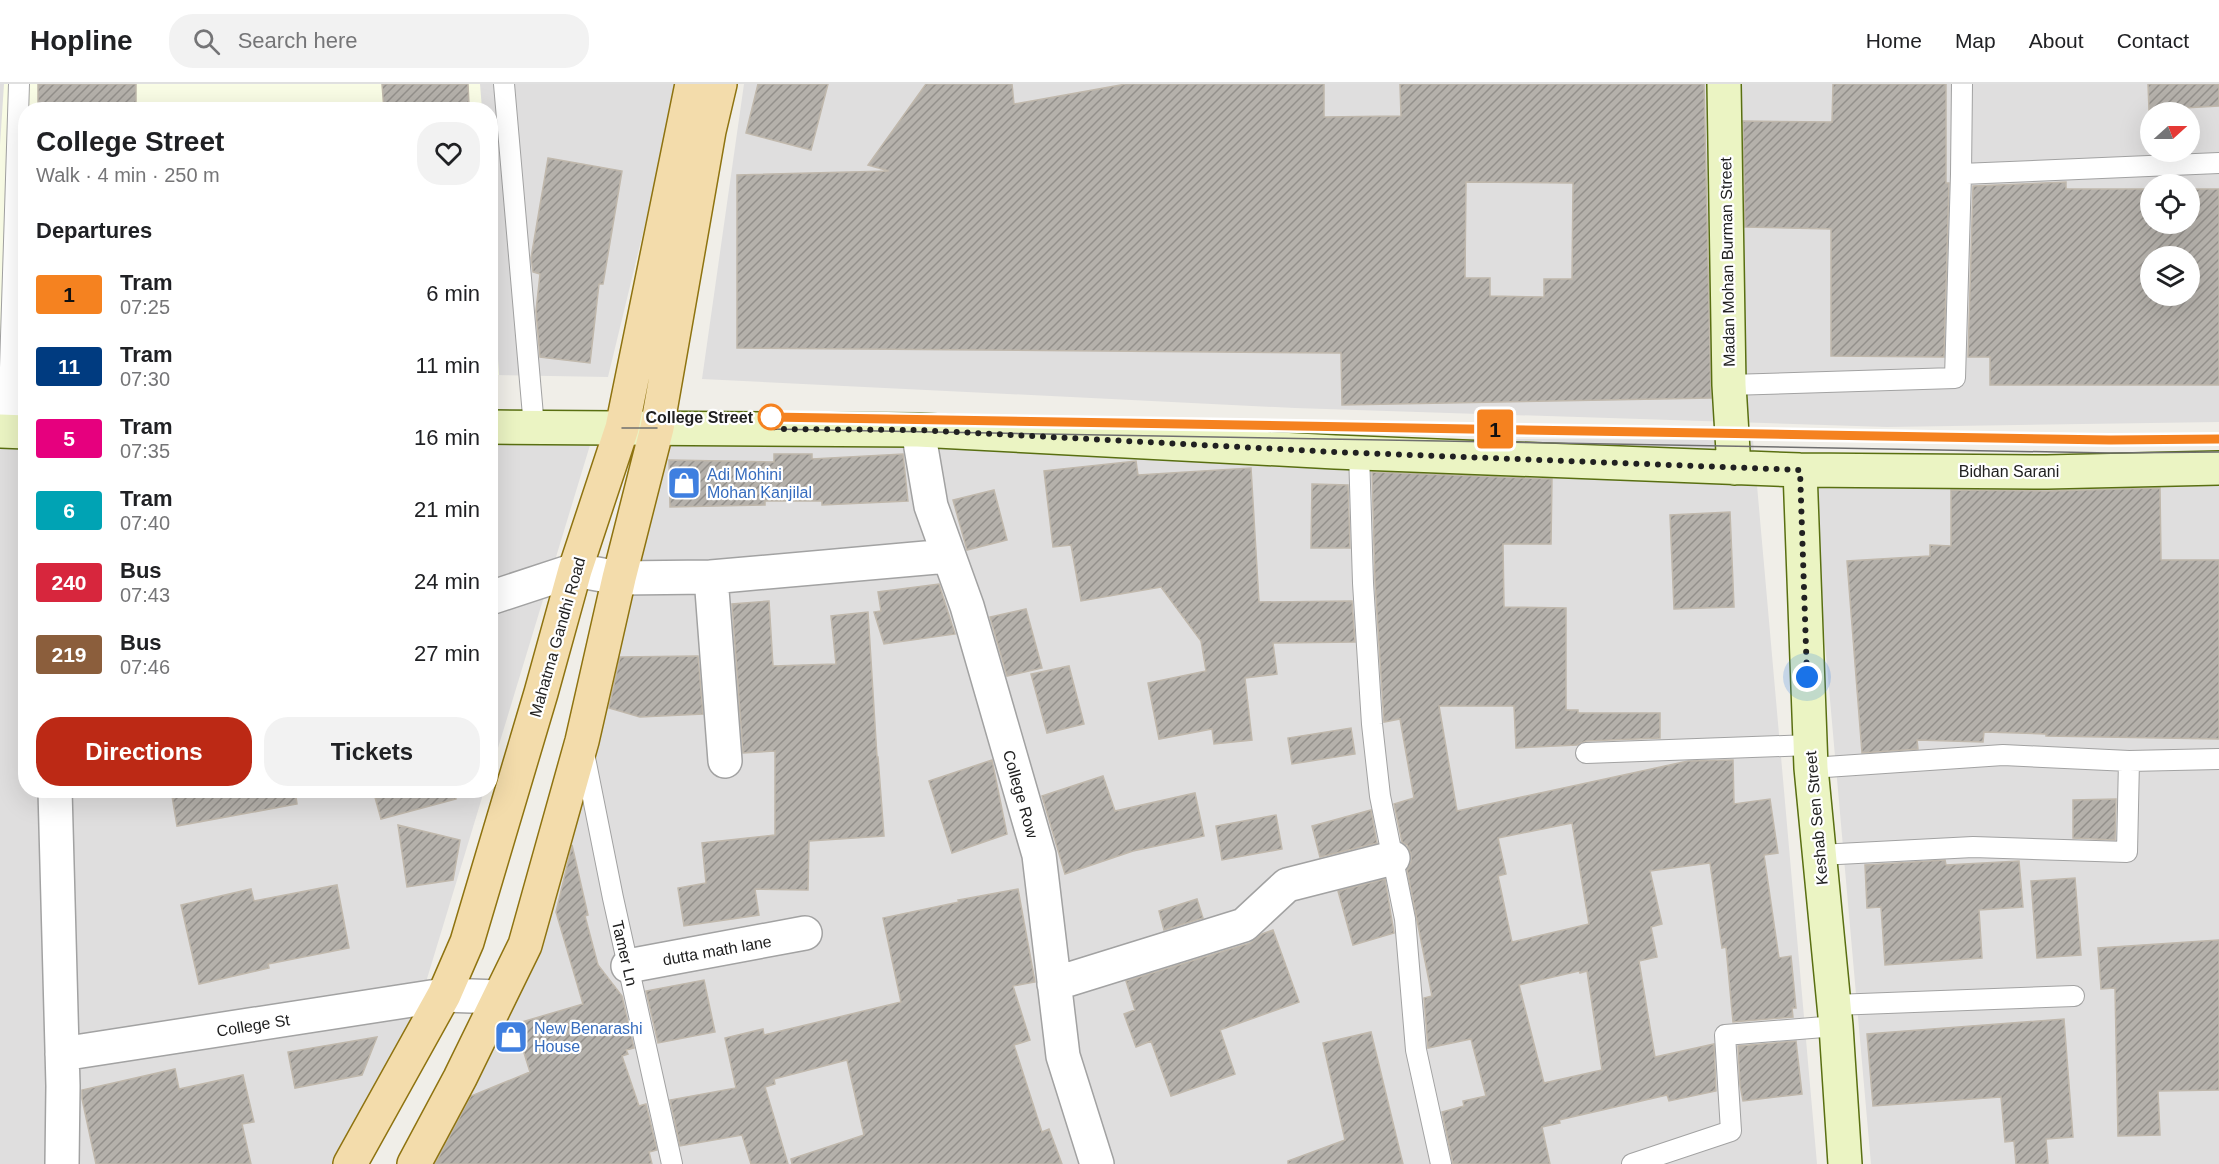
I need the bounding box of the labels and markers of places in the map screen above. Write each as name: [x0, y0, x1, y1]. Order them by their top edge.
marker: College Street: [758, 404, 784, 430]
place label: College Street: [645, 409, 754, 426]
shop icon: Adi Mohini Mohan Kanjilal: [666, 465, 702, 501]
place label: Adi Mohini Mohan Kanjilal: [707, 466, 812, 501]
shop icon: New Benarashi House: [493, 1019, 529, 1055]
place label: New Benarashi House: [534, 1020, 643, 1055]

